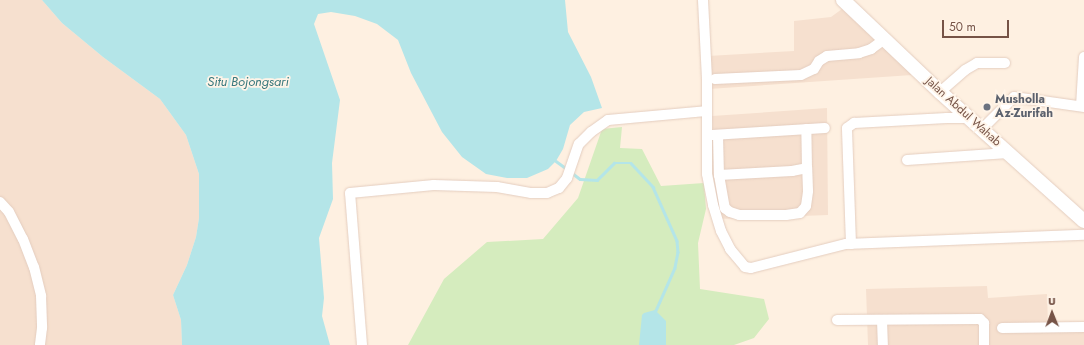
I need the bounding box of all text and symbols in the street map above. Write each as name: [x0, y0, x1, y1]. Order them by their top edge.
scale bar: [944, 12, 1011, 38]
text: 50 m: [949, 18, 976, 36]
water label: Situ Bojongsari: [207, 74, 289, 90]
street label: Jalan Abdul Wahab: [922, 74, 1004, 150]
place label: Musholla Az-Zurifah: [995, 93, 1053, 121]
marker: Musholla Az-Zurifah: [982, 102, 992, 112]
north arrow: [1032, 293, 1072, 333]
text: U: [1048, 293, 1056, 309]

